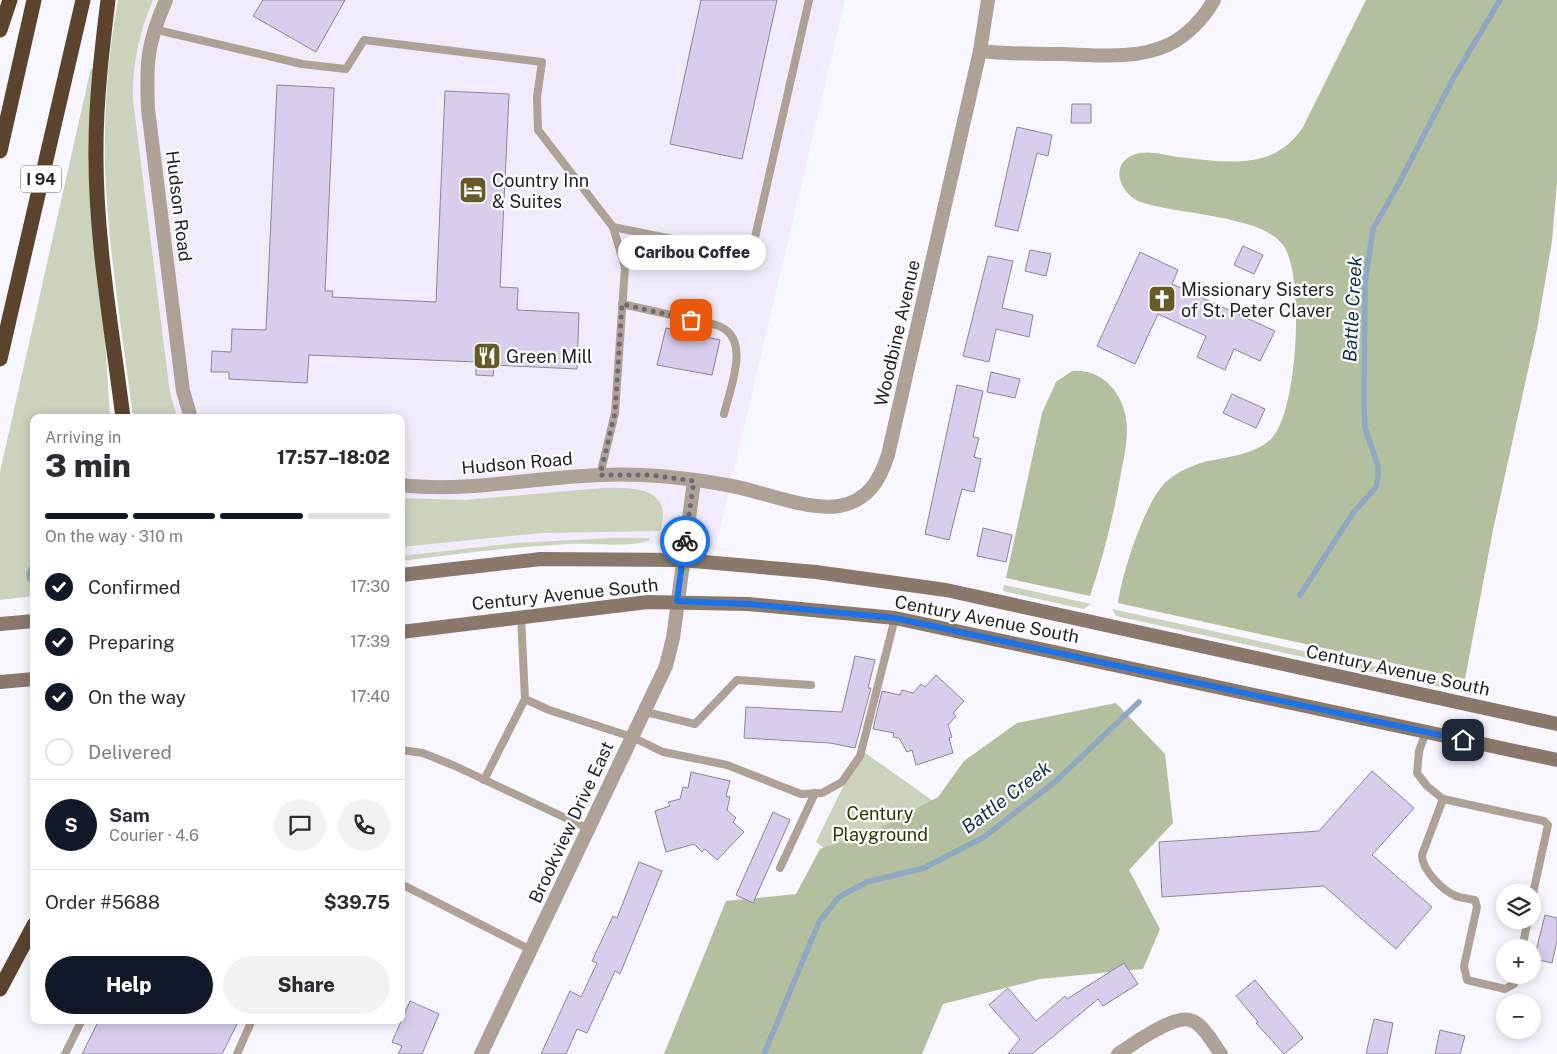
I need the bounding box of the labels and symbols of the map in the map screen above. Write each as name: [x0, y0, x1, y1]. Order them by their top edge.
street label: Hudson Road: [162, 149, 196, 263]
road number: I 94: [21, 165, 61, 192]
place label: Country Inn & Suites: [492, 170, 589, 212]
hotel icon: Country Inn & Suites: [458, 175, 488, 205]
callout: Caribou Coffee: [617, 235, 765, 270]
water label: Battle Creek: [1338, 255, 1366, 363]
street label: Woodbine Avenue: [870, 258, 924, 408]
place label: Missionary Sisters of St. Peter Claver: [1181, 279, 1334, 321]
church icon: Missionary Sisters of St. Peter Claver: [1147, 284, 1177, 314]
pin: [670, 299, 712, 341]
restaurant icon: Green Mill: [472, 341, 502, 371]
place label: Green Mill: [506, 346, 592, 367]
street label: Hudson Road: [460, 448, 574, 478]
courier: [660, 516, 710, 566]
street label: Century Avenue South: [471, 574, 659, 614]
street label: Century Avenue South: [893, 591, 1081, 647]
street label: Century Avenue South: [1304, 640, 1492, 700]
pin: [1442, 719, 1484, 761]
street label: Brookview Drive East: [524, 738, 618, 906]
water label: Battle Creek: [957, 756, 1056, 838]
park label: Century Playground: [832, 803, 928, 845]

